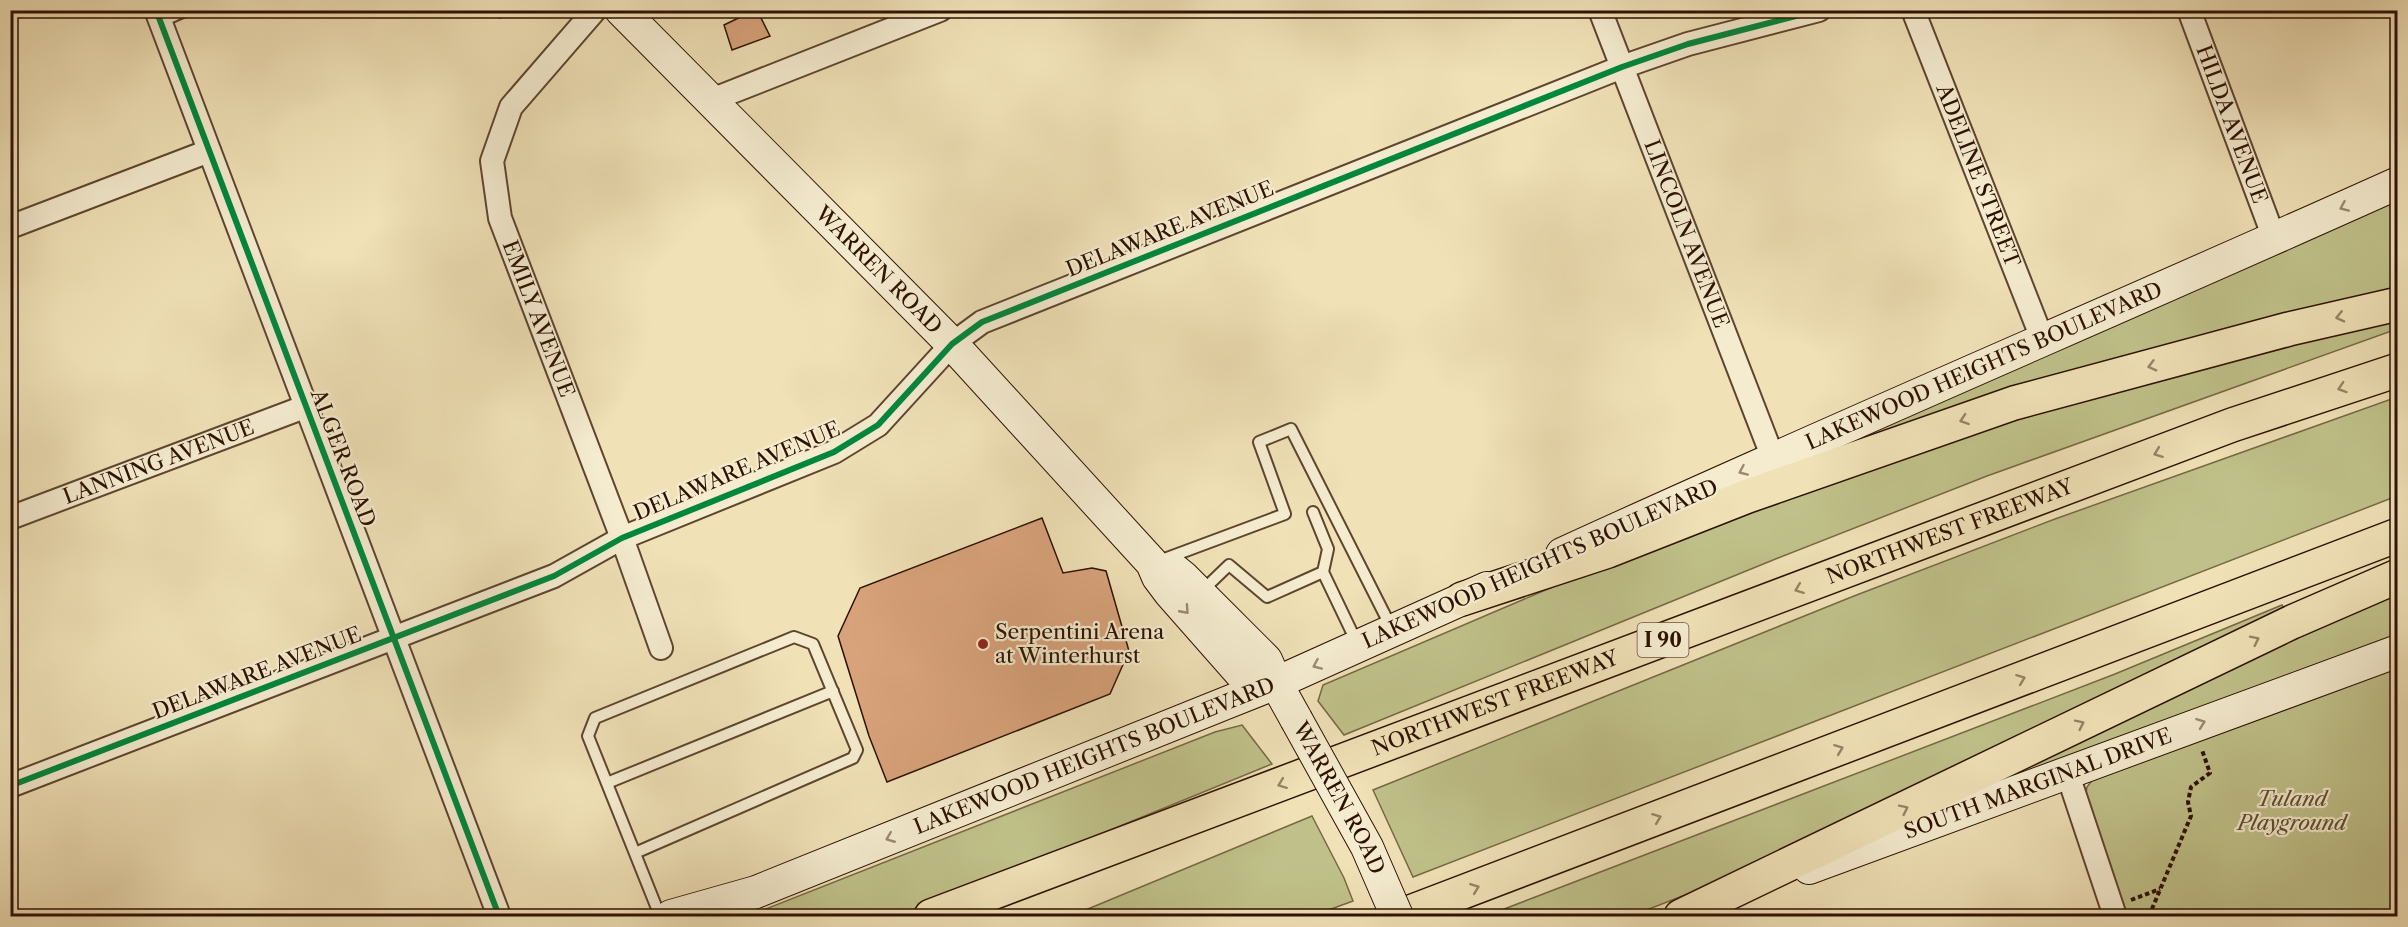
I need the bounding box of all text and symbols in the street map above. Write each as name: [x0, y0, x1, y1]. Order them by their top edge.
street label: HILDA AVENUE: [2191, 41, 2273, 207]
street label: ADELINE STREET: [1931, 80, 2026, 271]
street label: LINCOLN AVENUE: [1639, 136, 1735, 331]
street label: DELAWARE AVENUE: [1062, 175, 1277, 282]
one-way arrow: [2340, 199, 2351, 211]
street label: WARREN ROAD: [810, 200, 948, 339]
street label: EMILY AVENUE: [498, 237, 580, 401]
street label: LAKEWOOD HEIGHTS BOULEVARD: [1802, 276, 2166, 455]
one-way arrow: [2336, 310, 2346, 323]
one-way arrow: [2147, 359, 2157, 371]
one-way arrow: [2337, 381, 2348, 394]
street label: ALGER ROAD: [305, 385, 381, 530]
one-way arrow: [1959, 412, 1970, 425]
street label: LANNING AVENUE: [60, 414, 258, 509]
street label: DELAWARE AVENUE: [630, 416, 844, 525]
one-way arrow: [2153, 446, 2164, 458]
one-way arrow: [1738, 464, 1749, 476]
street label: LAKEWOOD HEIGHTS BOULEVARD: [1358, 473, 1721, 654]
street label: NORTHWEST FREEWAY: [1823, 473, 2078, 589]
one-way arrow: [1794, 581, 1805, 594]
one-way arrow: [1178, 603, 1189, 614]
place label: Serpentini Arena at Winterhurst: [995, 619, 1165, 668]
street label: DELAWARE AVENUE: [149, 621, 365, 724]
road number: I 90: [1638, 623, 1688, 657]
one-way arrow: [2249, 635, 2260, 647]
marker: Serpentini Arena at Winterhurst: [976, 637, 990, 651]
street label: NORTHWEST FREEWAY: [1368, 644, 1623, 761]
one-way arrow: [1312, 657, 1323, 669]
street label: LAKEWOOD HEIGHTS BOULEVARD: [910, 672, 1278, 839]
one-way arrow: [2015, 674, 2026, 686]
street label: WARREN ROAD: [1288, 716, 1390, 878]
one-way arrow: [2195, 718, 2206, 731]
one-way arrow: [2073, 720, 2084, 732]
street label: SOUTH MARGINAL DRIVE: [1900, 722, 2175, 844]
one-way arrow: [1833, 743, 1844, 756]
one-way arrow: [1278, 776, 1288, 789]
park label: Tuland Playground: [2235, 786, 2349, 835]
one-way arrow: [1897, 804, 1908, 816]
one-way arrow: [1651, 813, 1662, 826]
one-way arrow: [885, 831, 896, 843]
one-way arrow: [1468, 883, 1479, 895]

